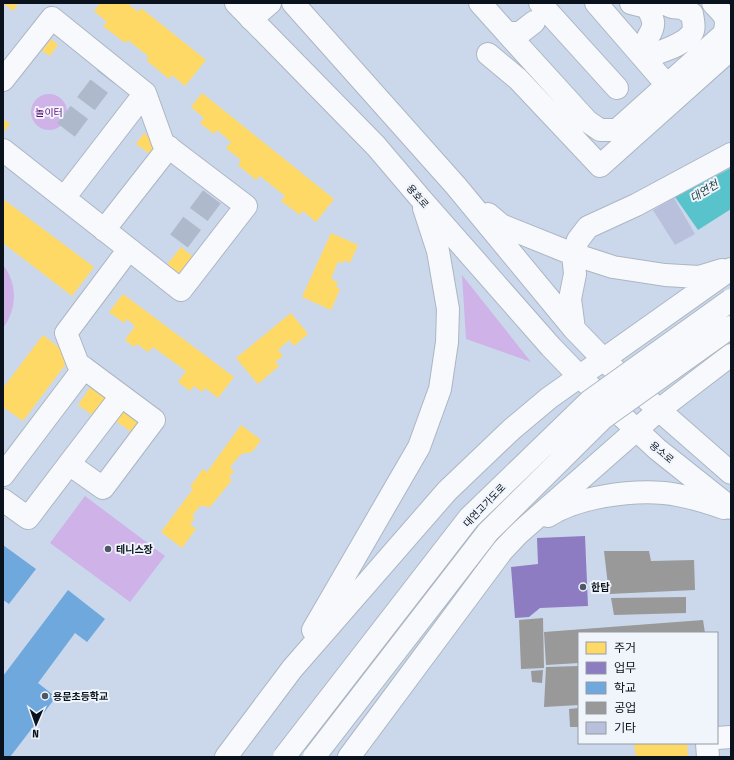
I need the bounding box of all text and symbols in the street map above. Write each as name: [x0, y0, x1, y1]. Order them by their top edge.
park label: 놀이터: [35, 107, 63, 119]
water label: 대연천: [688, 177, 722, 205]
street label: 용호로: [404, 182, 431, 211]
street label: 용소로: [647, 439, 676, 466]
street label: 대연고가도로: [461, 482, 508, 530]
marker: 테니스장: [103, 544, 113, 554]
place label: 테니스장: [116, 544, 153, 556]
marker: 한탑: [578, 582, 588, 592]
place label: 한탑: [591, 582, 610, 594]
legend: [578, 632, 718, 744]
text: 주거: [614, 641, 636, 655]
text: 업무: [614, 661, 636, 675]
text: 학교: [614, 681, 636, 695]
place label: 용문초등학교: [53, 690, 108, 703]
marker: 용문초등학교: [40, 691, 50, 701]
text: 공업: [614, 701, 636, 715]
north arrow: [16, 704, 56, 744]
text: 기타: [614, 721, 636, 735]
text: N: [32, 727, 39, 740]

